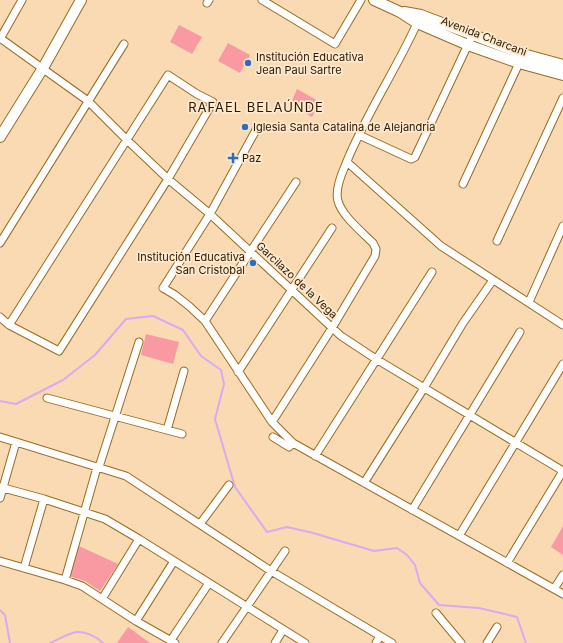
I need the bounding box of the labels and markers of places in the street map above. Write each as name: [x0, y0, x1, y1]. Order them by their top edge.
place label: Institución Educativa Jean Paul Sartre: [256, 50, 364, 77]
marker: Institución Educativa Jean Paul Sartre: [243, 58, 253, 68]
place label: Iglesia Santa Catalina de Alejandria: [253, 120, 435, 134]
marker: Iglesia Santa Catalina de Alejandria: [240, 122, 250, 132]
place label: Paz: [242, 151, 261, 165]
marker: Paz: [227, 152, 239, 164]
place label: Institución Educativa San Cristobal: [137, 250, 245, 277]
marker: Institución Educativa San Cristobal: [248, 258, 258, 268]

